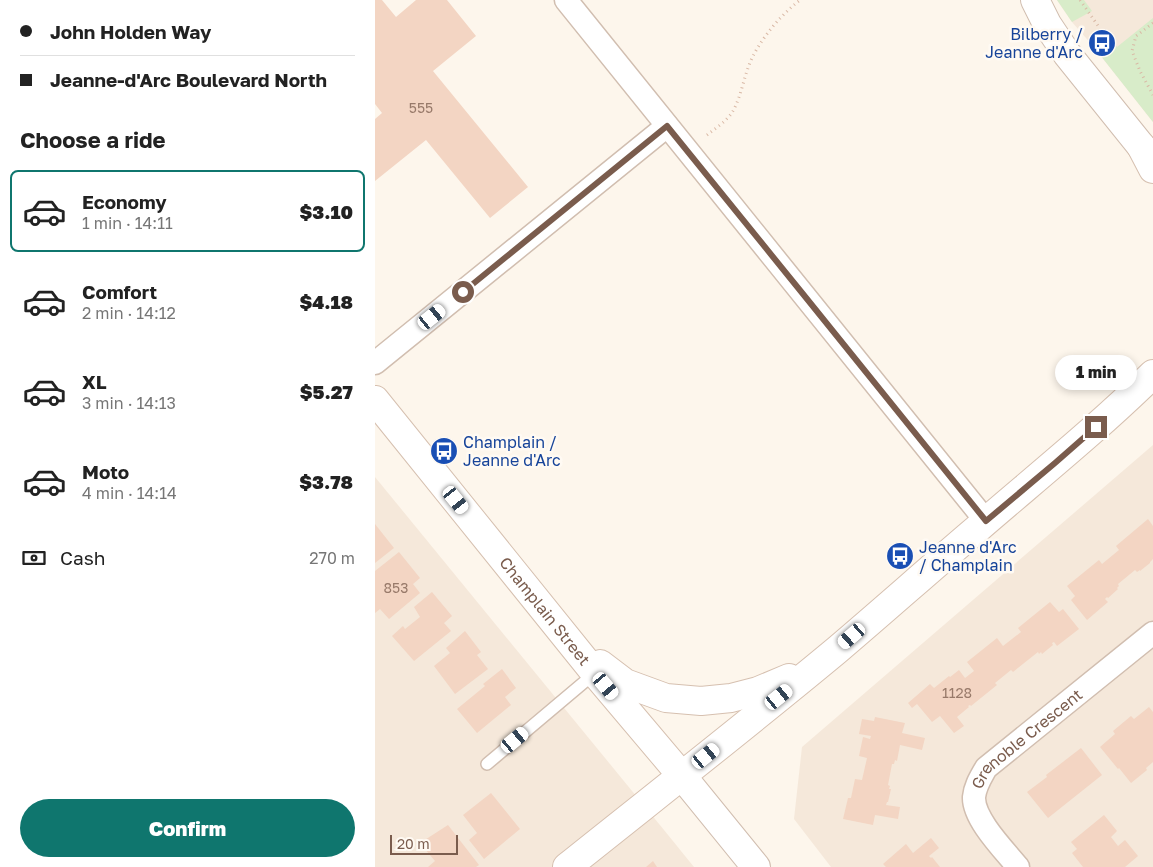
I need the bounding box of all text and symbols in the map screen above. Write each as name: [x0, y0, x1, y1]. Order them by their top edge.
text: John Holden Way: [50, 20, 211, 43]
place label: Bilberry / Jeanne d'Arc: [985, 24, 1083, 62]
bus stop icon: Bilberry / Jeanne d'Arc: [1087, 28, 1117, 58]
text: Jeanne-d'Arc Boulevard North: [50, 68, 327, 91]
house number: 555: [409, 99, 433, 116]
text: Choose a ride: [20, 126, 166, 153]
icon: car: [22, 189, 67, 234]
text: Economy: [82, 190, 167, 213]
text: $3.10: [299, 200, 353, 223]
text: 1 min · 14:11: [82, 213, 173, 233]
icon: car: [22, 279, 67, 324]
text: Comfort: [82, 280, 157, 303]
route start: [452, 281, 474, 303]
text: $4.18: [299, 290, 353, 313]
car: [415, 302, 448, 332]
text: 2 min · 14:12: [82, 303, 176, 323]
callout: 1 min: [1055, 354, 1137, 390]
text: 1 min: [1076, 362, 1116, 382]
icon: car: [22, 369, 67, 414]
text: XL: [82, 370, 107, 393]
text: $5.27: [300, 380, 353, 403]
text: 3 min · 14:13: [82, 393, 176, 413]
route end: [1085, 416, 1107, 438]
place label: Champlain / Jeanne d'Arc: [463, 432, 561, 470]
bus stop icon: Champlain / Jeanne d'Arc: [429, 436, 459, 466]
icon: car: [22, 459, 67, 504]
text: Moto: [82, 460, 129, 483]
text: $3.78: [299, 470, 353, 493]
text: 4 min · 14:14: [82, 483, 177, 503]
car: [440, 484, 471, 516]
place label: Jeanne d'Arc / Champlain: [919, 537, 1017, 575]
bus stop icon: Jeanne d'Arc / Champlain: [885, 541, 915, 571]
icon: cash: [20, 544, 48, 572]
text: Cash: [60, 546, 105, 569]
text: 270 m: [309, 548, 355, 568]
street label: Champlain Street: [495, 553, 595, 669]
house number: 853: [384, 579, 408, 596]
car: [835, 620, 868, 652]
car: [590, 670, 621, 702]
car: [762, 682, 795, 712]
house number: 1128: [942, 684, 972, 701]
street label: Grenoble Crescent: [967, 684, 1086, 792]
car: [498, 725, 531, 755]
car: [689, 741, 722, 771]
button: Confirm: [20, 799, 355, 857]
scale bar: [390, 832, 457, 855]
text: 20 m: [397, 835, 430, 852]

